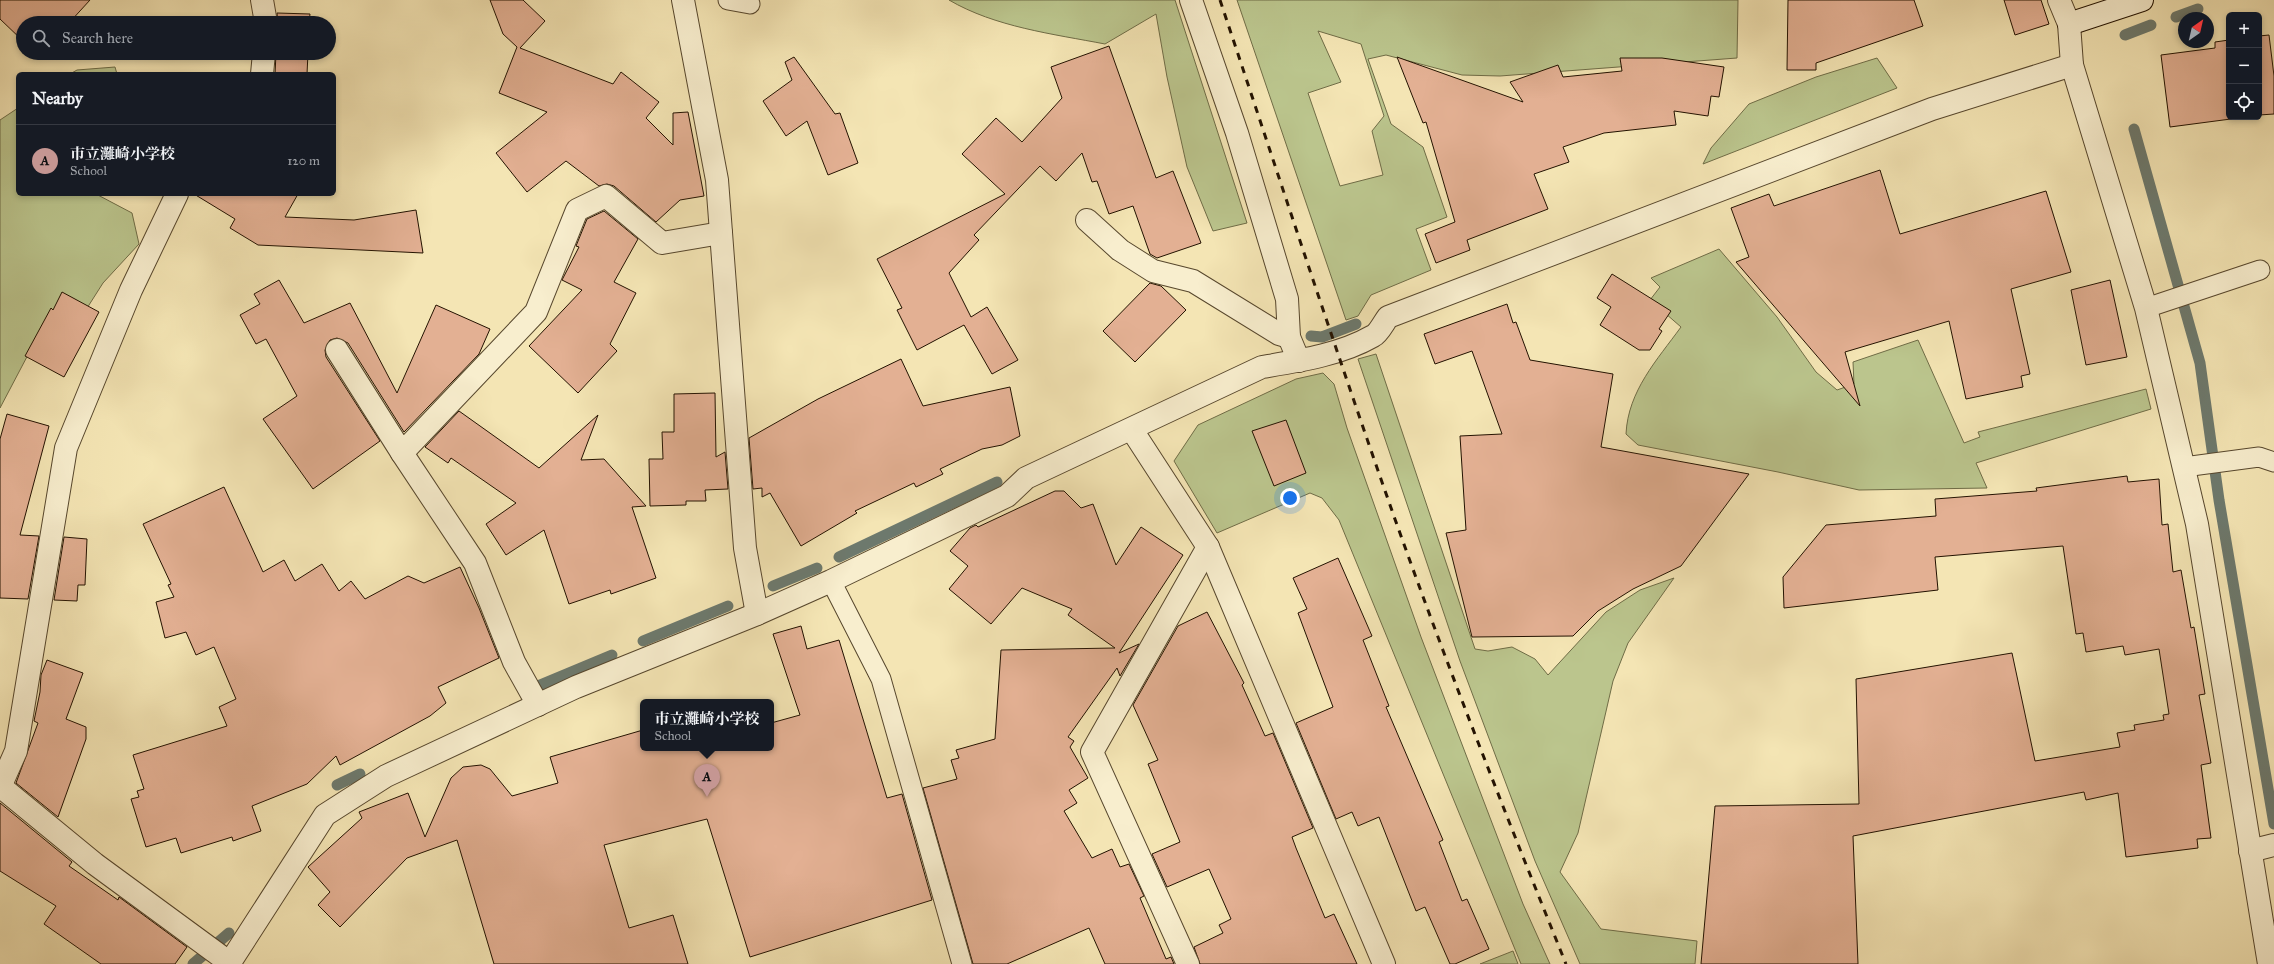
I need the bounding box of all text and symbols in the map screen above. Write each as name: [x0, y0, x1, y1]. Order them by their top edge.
north arrow: [2178, 12, 2214, 48]
map controls: [2226, 12, 2262, 120]
button: +: [2226, 12, 2262, 48]
search box: [16, 16, 336, 60]
icon: search: [30, 27, 52, 49]
text: Search here: [62, 29, 133, 47]
button: −: [2226, 48, 2262, 84]
button: locate: [2226, 84, 2262, 120]
text: Nearby: [32, 88, 83, 109]
text: 市立灘崎小学校: [70, 145, 175, 163]
text: A: [41, 153, 49, 169]
text: 120 m: [287, 153, 320, 169]
text: School: [70, 163, 107, 179]
your location: [1280, 488, 1300, 508]
popup: [640, 699, 774, 751]
text: 市立灘崎小学校: [654, 710, 760, 728]
text: School: [654, 728, 691, 744]
pin: A: [694, 764, 720, 797]

